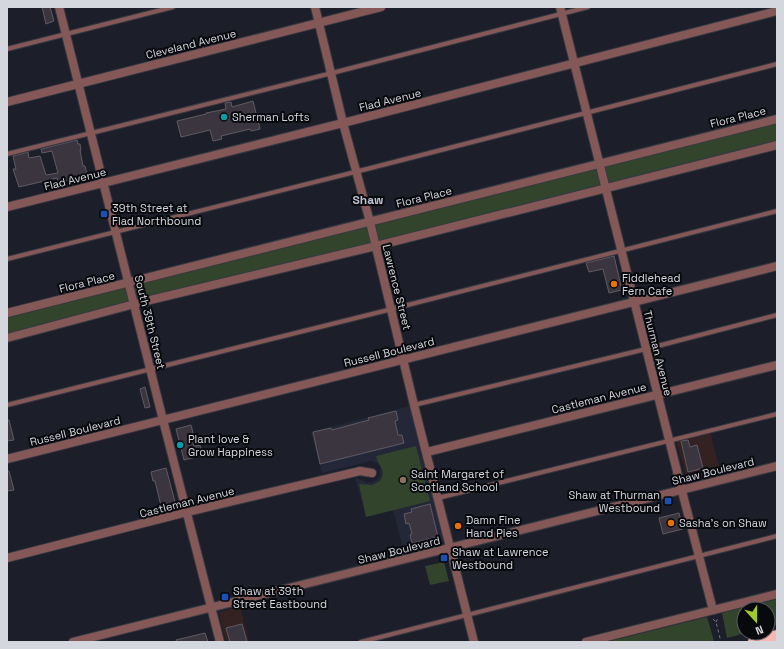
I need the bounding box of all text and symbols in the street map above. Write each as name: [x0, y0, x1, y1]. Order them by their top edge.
street label: Cleveland Avenue: [144, 26, 238, 62]
street label: Flad Avenue: [358, 86, 422, 114]
street label: Flora Place: [709, 103, 767, 131]
place label: Sherman Lofts: [232, 110, 310, 124]
marker: Sherman Lofts: [219, 112, 229, 122]
street label: Flad Avenue: [43, 165, 107, 193]
street label: Flora Place: [395, 183, 453, 211]
district label: Shaw: [353, 192, 383, 208]
place label: 39th Street at Flad Northbound: [112, 201, 201, 228]
marker: 39th Street at Flad Northbound: [99, 209, 109, 219]
street label: Lawrence Street: [380, 243, 414, 331]
street label: Flora Place: [58, 268, 116, 296]
place label: Fiddlehead Fern Cafe: [622, 271, 681, 298]
street label: South 39th Street: [132, 273, 168, 371]
marker: Fiddlehead Fern Cafe: [609, 279, 619, 289]
street label: Thurman Avenue: [641, 309, 675, 397]
street label: Russell Boulevard: [342, 334, 436, 370]
street label: Castleman Avenue: [550, 379, 648, 417]
street label: Russell Boulevard: [28, 413, 122, 449]
place label: Plant love & Grow Happiness: [188, 432, 273, 459]
marker: Plant love & Grow Happiness: [175, 440, 185, 450]
street label: Shaw Boulevard: [670, 454, 756, 488]
place label: Saint Margaret of Scotland School: [411, 467, 504, 494]
marker: Saint Margaret of Scotland School: [398, 475, 408, 485]
street label: Castleman Avenue: [138, 483, 236, 521]
place label: Shaw at Thurman Westbound: [569, 488, 660, 515]
marker: Shaw at Thurman Westbound: [663, 496, 673, 506]
place label: Damn Fine Hand Pies: [466, 513, 521, 540]
place label: Sasha's on Shaw: [679, 516, 767, 530]
marker: Sasha's on Shaw: [666, 518, 676, 528]
marker: Damn Fine Hand Pies: [453, 521, 463, 531]
street label: Shaw Boulevard: [356, 533, 442, 567]
place label: Shaw at Lawrence Westbound: [452, 545, 549, 572]
marker: Shaw at Lawrence Westbound: [439, 553, 449, 563]
place label: Shaw at 39th Street Eastbound: [233, 584, 327, 611]
marker: Shaw at 39th Street Eastbound: [220, 592, 230, 602]
north arrow: [736, 601, 776, 641]
text: N: [754, 622, 766, 638]

